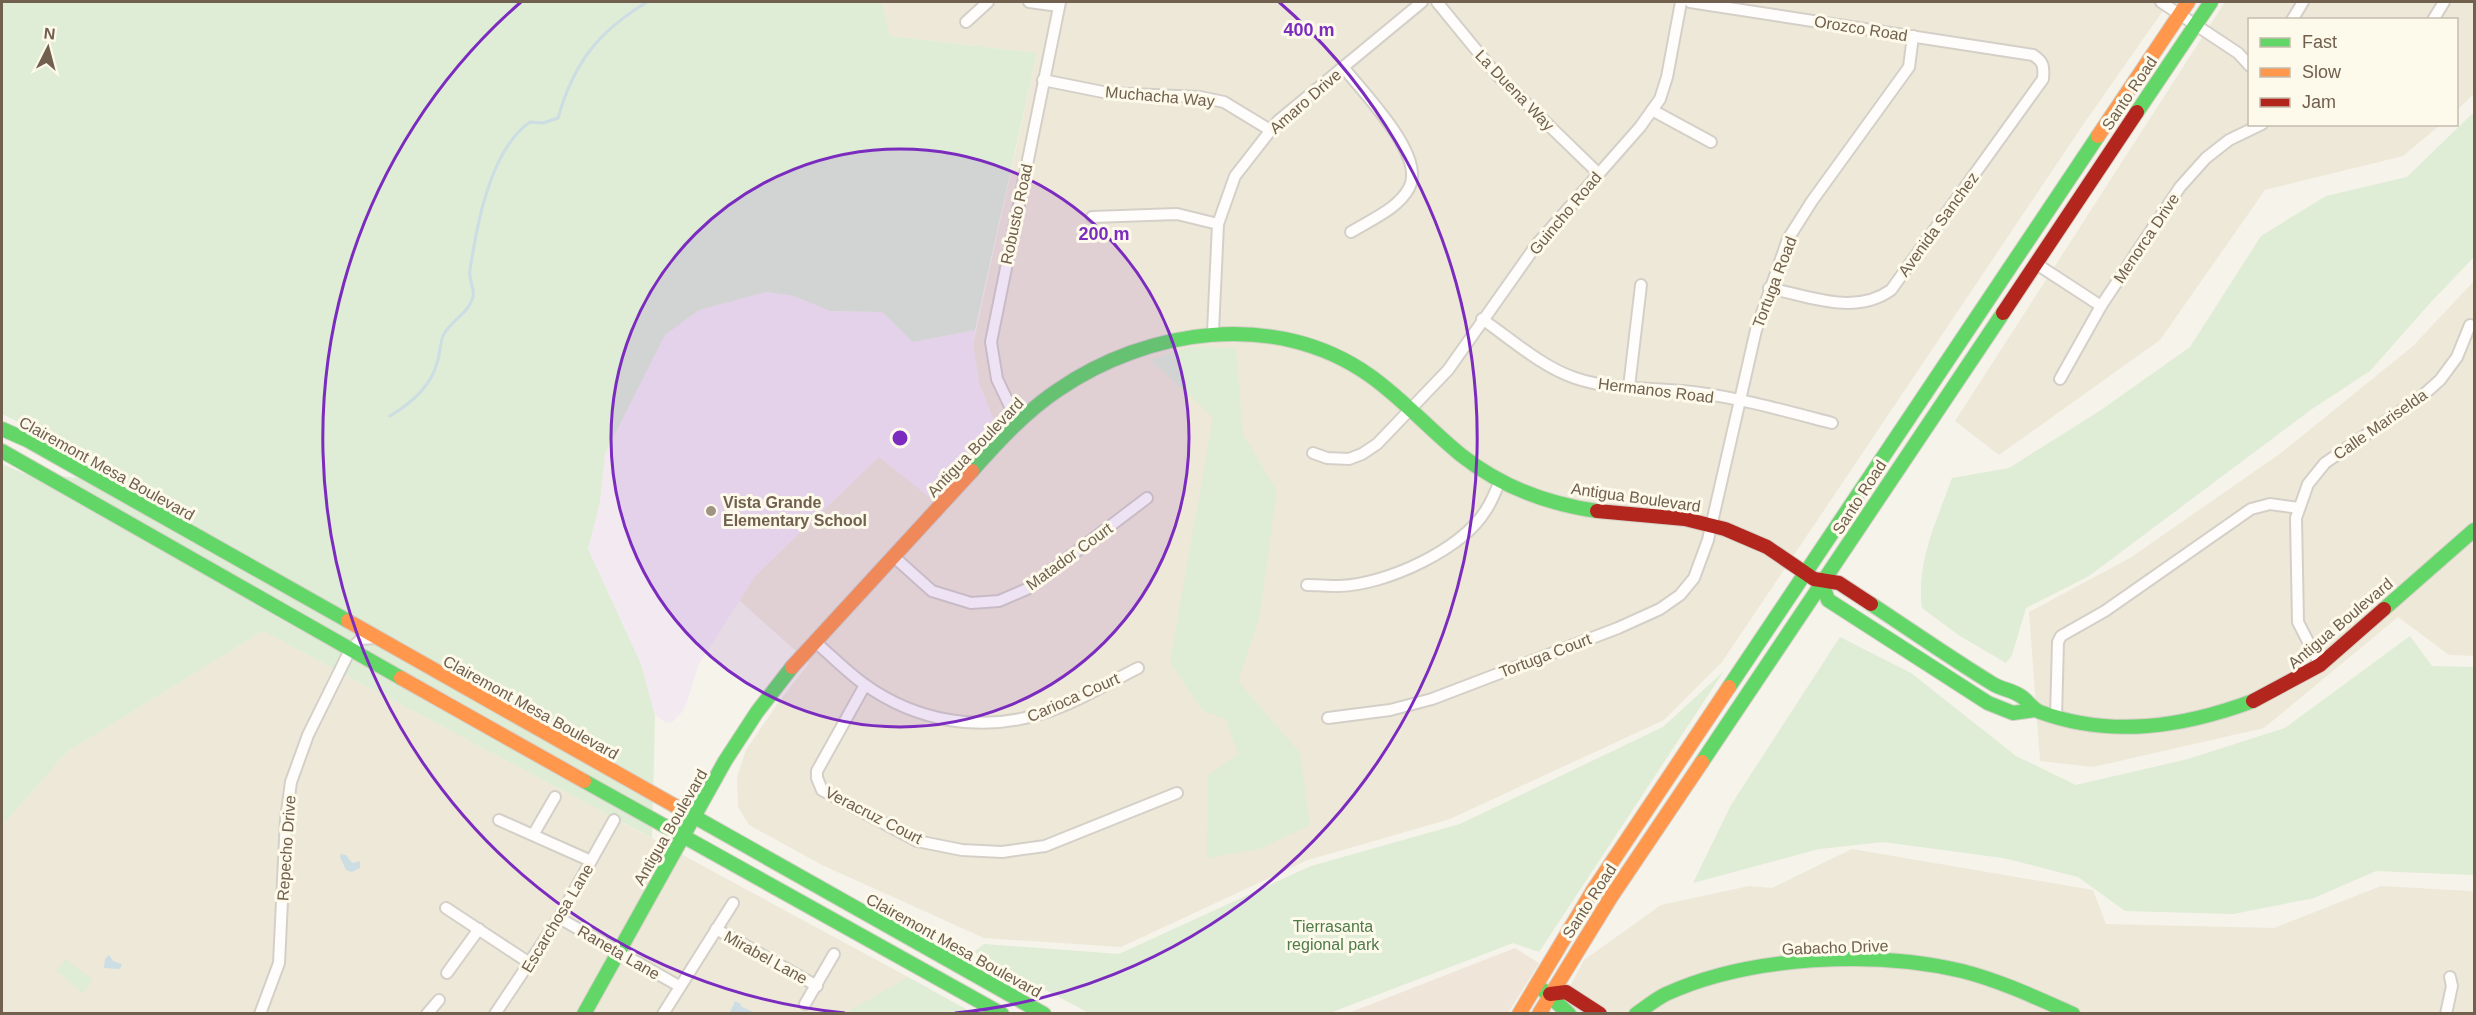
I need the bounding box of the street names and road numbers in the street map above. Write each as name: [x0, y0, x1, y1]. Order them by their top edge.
street label: Orozco Road: [1813, 13, 1909, 44]
street label: La Duena Way: [1472, 47, 1557, 134]
street label: Santo Road: [2099, 53, 2160, 133]
street label: Amaro Drive: [1266, 66, 1345, 137]
street label: Muchacha Way: [1105, 83, 1215, 110]
street label: Robusto Road: [998, 162, 1035, 266]
street label: Guincho Road: [1526, 169, 1605, 258]
street label: Avenida Sanchez: [1895, 169, 1982, 280]
street label: Menorca Drive: [2110, 190, 2183, 286]
street label: Tortuga Road: [1749, 234, 1800, 330]
street label: Hermanos Road: [1597, 375, 1715, 406]
street label: Calle Mariselda: [2330, 386, 2430, 463]
street label: Antigua Boulevard: [924, 394, 1027, 500]
street label: Clairemont Mesa Boulevard: [16, 413, 197, 524]
street label: Santo Road: [1829, 457, 1890, 537]
street label: Antigua Boulevard: [1570, 480, 1702, 515]
street label: Matador Court: [1023, 519, 1116, 593]
street label: Antigua Boulevard: [2285, 575, 2396, 672]
street label: Tortuga Court: [1497, 630, 1594, 681]
street label: Clairemont Mesa Boulevard: [440, 652, 621, 763]
street label: Carioca Court: [1025, 669, 1122, 725]
street label: Antigua Boulevard: [630, 766, 710, 888]
street label: Veracruz Court: [822, 784, 926, 847]
street label: Repecho Drive: [274, 795, 299, 901]
street label: Escarchosa Lane: [518, 861, 597, 976]
street label: Santo Road: [1559, 861, 1620, 941]
street label: Clairemont Mesa Boulevard: [863, 890, 1044, 1001]
street label: Raneta Lane: [575, 922, 663, 983]
street label: Mirabel Lane: [721, 928, 810, 987]
street label: Gabacho Drive: [1781, 937, 1889, 958]

